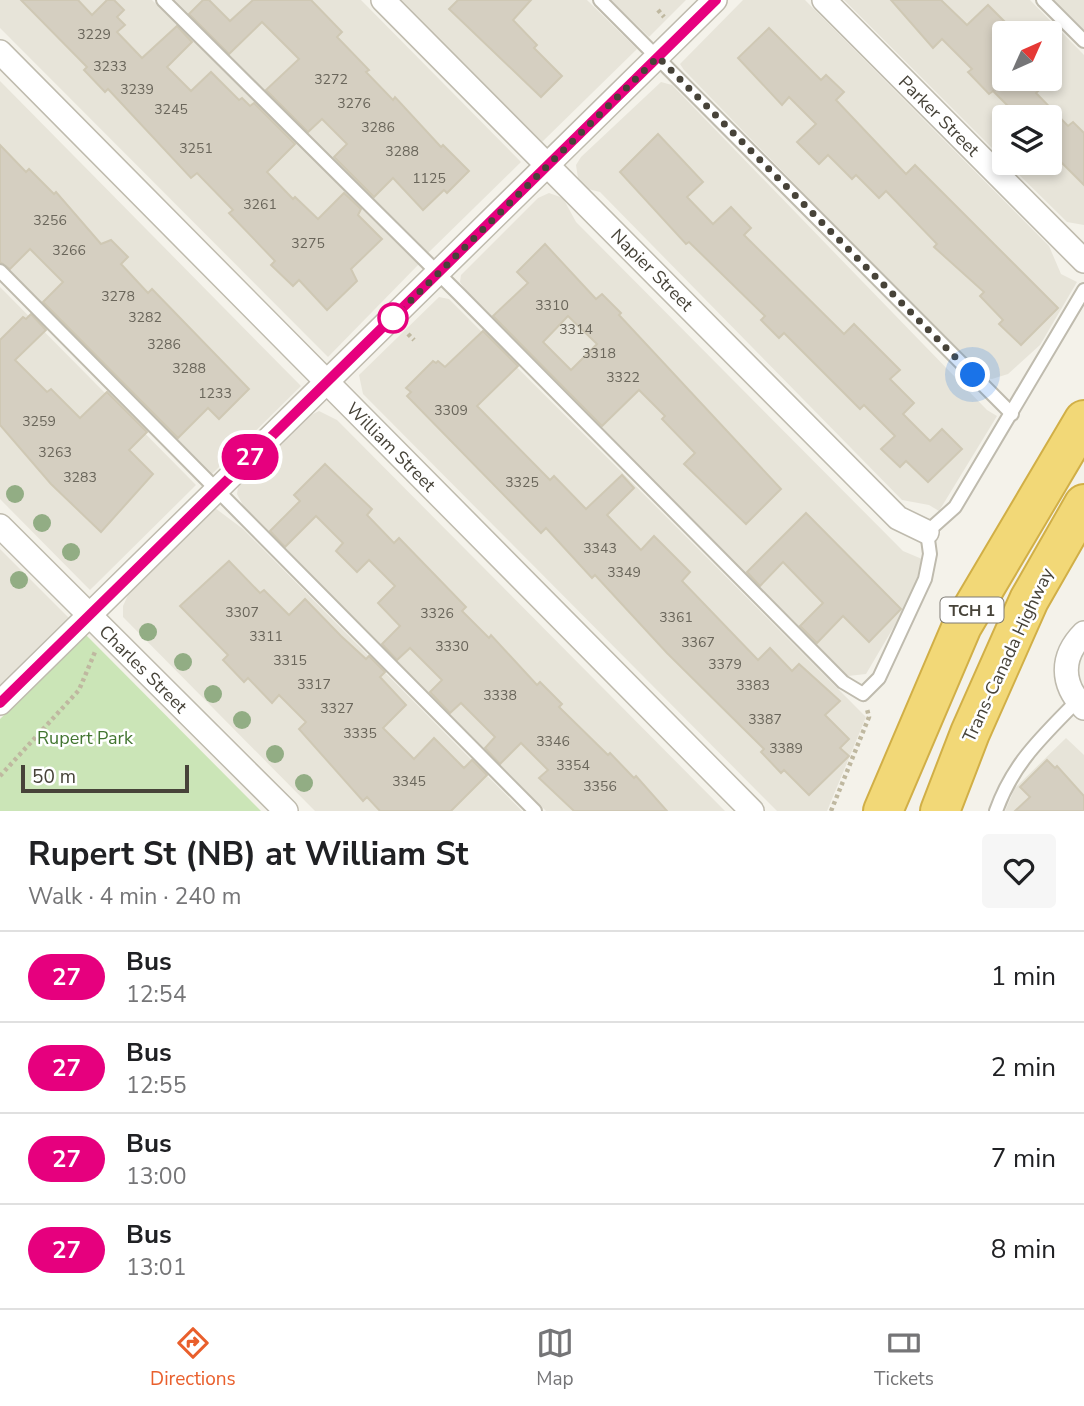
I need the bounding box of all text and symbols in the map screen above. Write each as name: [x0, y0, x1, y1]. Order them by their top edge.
north arrow: [992, 21, 1062, 91]
map controls: [992, 21, 1062, 175]
house number: 3229: [77, 25, 111, 44]
house number: 3233: [93, 57, 127, 76]
house number: 3272: [314, 70, 348, 89]
street label: Parker Street: [893, 70, 985, 162]
house number: 3239: [120, 80, 154, 99]
house number: 3276: [337, 94, 371, 113]
house number: 3245: [154, 100, 188, 119]
button: layers: [992, 105, 1062, 175]
house number: 3286: [361, 118, 395, 137]
house number: 3251: [179, 139, 213, 158]
house number: 3288: [385, 142, 419, 161]
house number: 1125: [412, 169, 446, 188]
house number: 3261: [243, 195, 277, 214]
house number: 3256: [33, 211, 67, 230]
street label: Napier Street: [606, 224, 699, 317]
house number: 3275: [291, 234, 325, 253]
house number: 3266: [52, 241, 86, 260]
house number: 3278: [101, 287, 135, 306]
house number: 3310: [535, 296, 569, 315]
unlabelled marker: [378, 303, 408, 333]
house number: 3282: [128, 308, 162, 327]
house number: 3314: [559, 320, 593, 339]
house number: 3286: [147, 335, 181, 354]
house number: 3318: [582, 344, 616, 363]
your location: [955, 357, 990, 392]
house number: 3288: [172, 359, 206, 378]
house number: 3322: [606, 368, 640, 387]
house number: 1233: [198, 384, 232, 403]
street label: William Street: [341, 397, 442, 498]
house number: 3309: [434, 401, 468, 420]
house number: 3259: [22, 412, 56, 431]
line badge: 27: [218, 434, 282, 480]
text: 27: [236, 441, 264, 473]
house number: 3263: [38, 443, 72, 462]
house number: 3283: [63, 468, 97, 487]
house number: 3325: [505, 473, 539, 492]
house number: 3343: [583, 539, 617, 558]
house number: 3349: [607, 563, 641, 582]
street label: Trans-Canada Highway: [957, 563, 1059, 746]
road number: TCH 1: [940, 597, 1004, 622]
house number: 3307: [225, 603, 259, 622]
house number: 3326: [420, 604, 454, 623]
house number: 3361: [659, 608, 693, 627]
street label: Charles Street: [94, 620, 193, 719]
house number: 3311: [249, 627, 283, 646]
house number: 3367: [681, 633, 715, 652]
house number: 3330: [435, 637, 469, 656]
house number: 3315: [273, 651, 307, 670]
house number: 3379: [708, 655, 742, 674]
house number: 3317: [297, 675, 331, 694]
house number: 3383: [736, 676, 770, 695]
house number: 3338: [483, 686, 517, 705]
house number: 3327: [320, 699, 354, 718]
house number: 3387: [748, 710, 782, 729]
house number: 3335: [343, 724, 377, 743]
park label: Rupert Park: [37, 726, 134, 750]
house number: 3346: [536, 732, 570, 751]
house number: 3389: [769, 739, 803, 758]
house number: 3354: [556, 756, 590, 775]
scale bar: [21, 762, 189, 794]
text: 50 m: [32, 764, 76, 790]
house number: 3345: [392, 772, 426, 791]
house number: 3356: [583, 777, 617, 796]
text: Rupert St (NB) at William St: [28, 832, 469, 877]
button: heart: [982, 834, 1056, 908]
text: Walk · 4 min · 240 m: [28, 881, 241, 912]
text: Bus: [126, 944, 172, 979]
text: 1 min: [991, 959, 1056, 994]
text: 27: [52, 961, 81, 993]
text: 12:54: [126, 979, 186, 1010]
text: Bus: [126, 1035, 172, 1070]
text: 2 min: [991, 1050, 1056, 1085]
text: 27: [52, 1052, 81, 1084]
text: 12:55: [126, 1070, 186, 1101]
text: Bus: [126, 1126, 172, 1161]
text: 7 min: [991, 1141, 1056, 1176]
text: 27: [52, 1143, 81, 1175]
text: 13:00: [126, 1161, 186, 1192]
text: Bus: [126, 1217, 172, 1252]
text: 8 min: [991, 1232, 1056, 1267]
text: 27: [52, 1234, 81, 1266]
text: 13:01: [126, 1252, 186, 1283]
tab: Directions: [150, 1324, 236, 1392]
tab: Map: [536, 1324, 574, 1392]
tab: Tickets: [874, 1324, 934, 1392]

